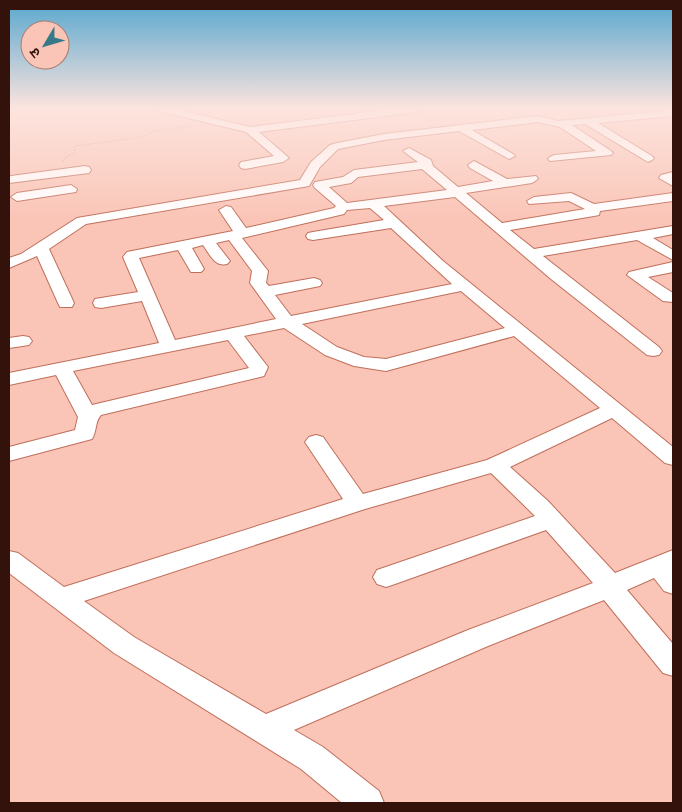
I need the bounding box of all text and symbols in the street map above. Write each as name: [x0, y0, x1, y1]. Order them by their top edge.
north arrow: [20, 20, 70, 70]
text: उ: [25, 44, 44, 62]

